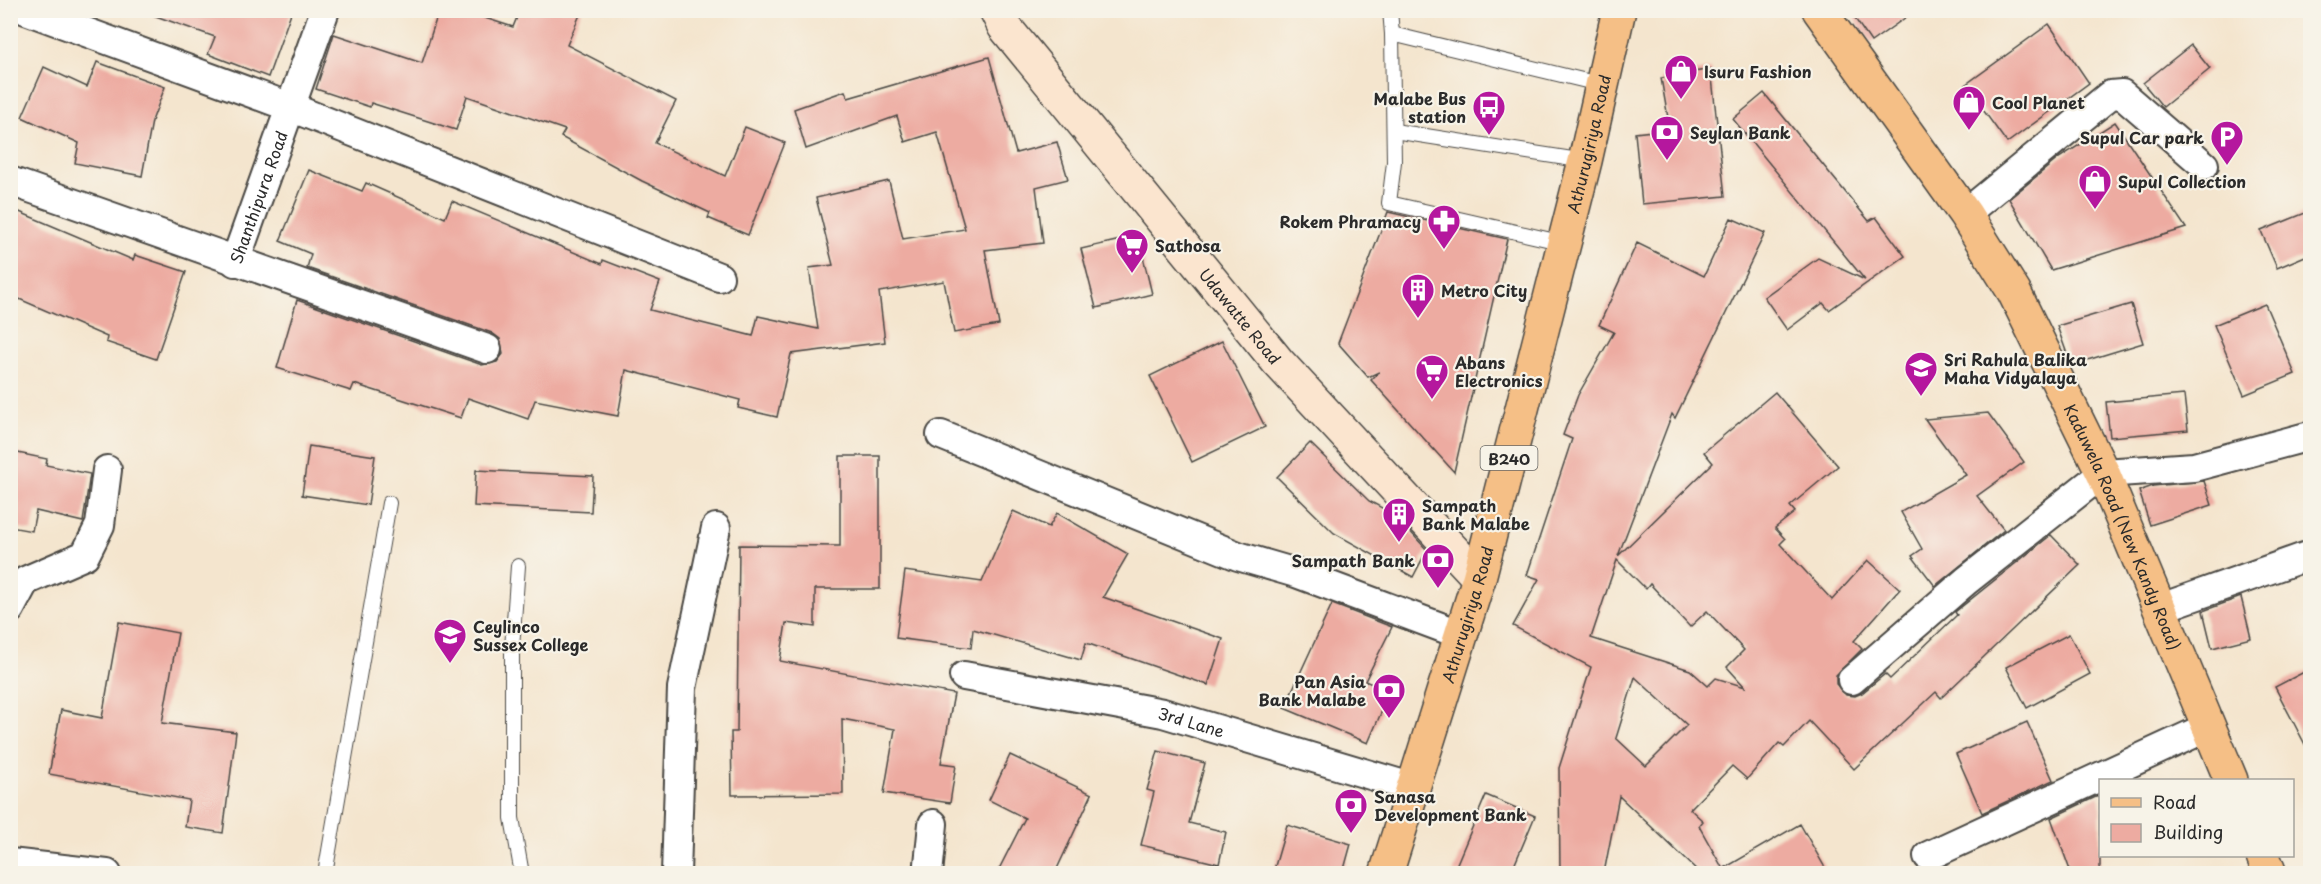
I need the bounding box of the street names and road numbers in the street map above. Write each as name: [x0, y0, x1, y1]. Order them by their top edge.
street label: Athurugiriya Road: [1560, 72, 1616, 216]
street label: Shanthipura Road: [223, 127, 293, 267]
street label: Udawatte Road: [1194, 263, 1287, 369]
street label: Kaduwela Road (New Kandy Road): [2059, 400, 2187, 653]
road number: B240: [1480, 446, 1538, 470]
street label: Athurugiriya Road: [1435, 543, 1499, 686]
street label: 3rd Lane: [1155, 700, 1227, 743]

